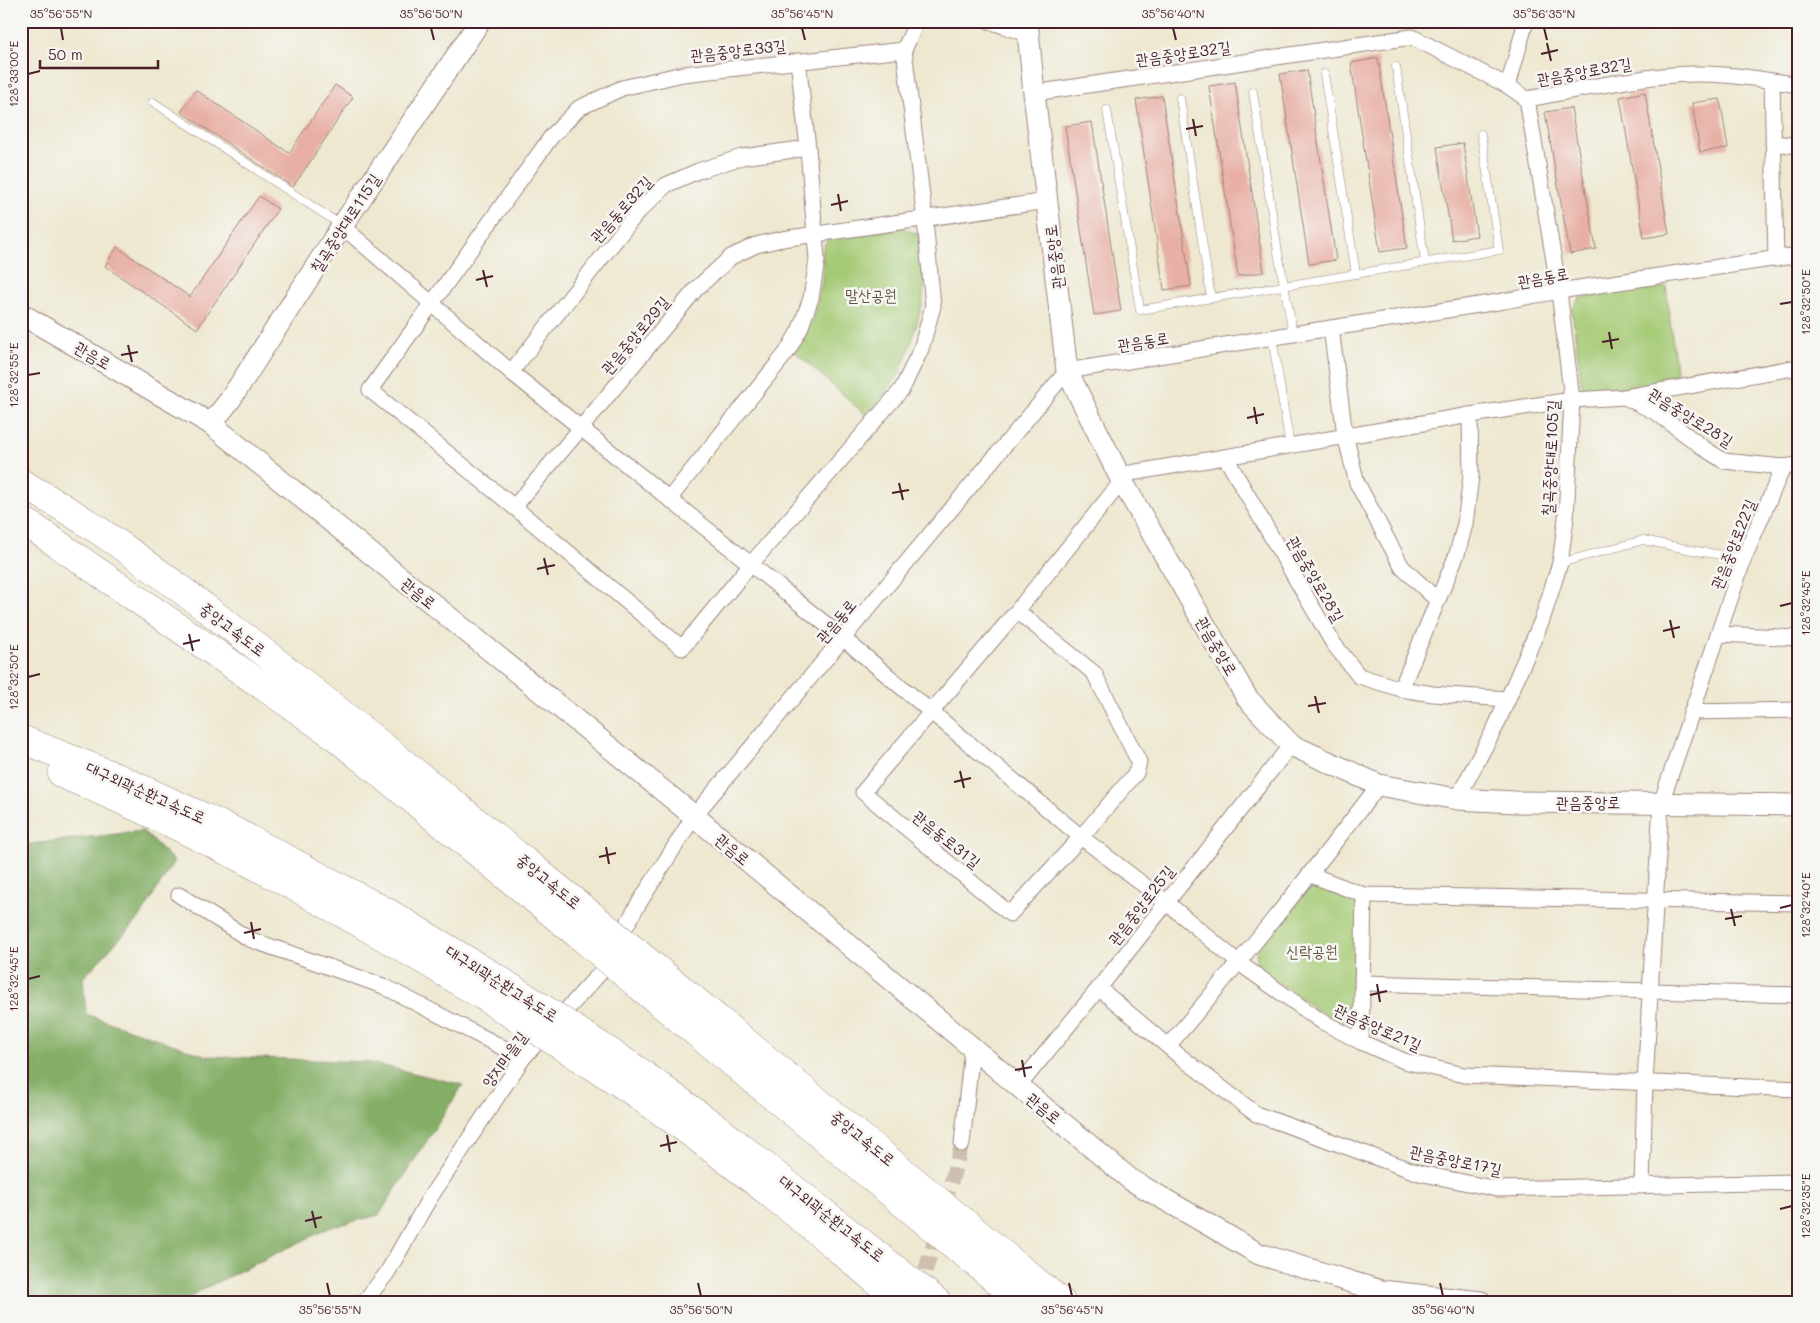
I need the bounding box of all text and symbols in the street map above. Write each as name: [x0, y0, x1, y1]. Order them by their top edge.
text: 35°56'55"N: [30, 5, 92, 21]
text: 35°56'50"N: [399, 5, 463, 21]
text: 35°56'45"N: [771, 5, 833, 21]
text: 35°56'40"N: [1141, 5, 1205, 21]
text: 35°56'35"N: [1513, 5, 1575, 21]
street label: 관음중앙로33길: [689, 34, 787, 65]
street label: 관음중앙로32길: [1134, 35, 1232, 70]
scale bar: [40, 38, 158, 70]
text: 128°33'00"E: [5, 41, 21, 107]
text: 50 m: [48, 44, 83, 64]
street label: 관음중앙로32길: [1535, 52, 1633, 89]
street label: 칠곡중앙대로115길: [305, 169, 384, 276]
street label: 관음동로32길: [585, 171, 656, 246]
street label: 관음중앙로: [1039, 224, 1068, 290]
street label: 관음동로: [1516, 262, 1570, 291]
text: 128°32'50"E: [1797, 269, 1813, 335]
park label: 말산공원: [845, 284, 897, 305]
street label: 관음중앙로29길: [596, 291, 673, 378]
street label: 관음동로: [1116, 326, 1170, 355]
street label: 관음로: [71, 336, 115, 373]
text: 128°32'55"E: [5, 342, 21, 408]
street label: 관음중앙로28길: [1645, 382, 1738, 451]
street label: 칠곡중앙대로105길: [1536, 399, 1563, 517]
street label: 관음중앙로22길: [1705, 496, 1760, 592]
street label: 관음중앙로28길: [1283, 532, 1350, 626]
text: 128°32'45"E: [1797, 570, 1813, 636]
street label: 관음로: [398, 572, 441, 613]
street label: 관음동로: [811, 594, 860, 647]
street label: 중앙고속도로: [196, 597, 270, 660]
street label: 관음중앙로: [1192, 613, 1243, 679]
text: 128°32'50"E: [5, 644, 21, 710]
street label: 대구외곽순환고속도로: [83, 756, 209, 827]
street label: 관음중앙로: [1556, 791, 1620, 812]
street label: 관음동로31길: [909, 805, 985, 872]
street label: 관음로: [712, 828, 755, 869]
street label: 중앙고속도로: [513, 848, 586, 913]
street label: 관음중앙로25길: [1103, 861, 1178, 949]
text: 128°32'40"E: [1797, 872, 1813, 938]
street label: 대구외곽순환고속도로: [442, 940, 562, 1026]
park label: 신락공원: [1286, 940, 1338, 961]
text: 128°32'45"E: [5, 946, 21, 1012]
street label: 관음중앙로21길: [1331, 998, 1425, 1055]
street label: 양지마을길: [476, 1026, 531, 1091]
street label: 관음로: [1023, 1087, 1066, 1128]
street label: 중앙고속도로: [827, 1105, 900, 1170]
street label: 관음중앙로17길: [1408, 1140, 1504, 1180]
street label: 대구외곽순환고속도로: [775, 1170, 890, 1266]
text: 128°32'35"E: [1797, 1173, 1813, 1239]
text: 35°56'55"N: [299, 1301, 361, 1317]
text: 35°56'50"N: [669, 1301, 733, 1317]
text: 35°56'45"N: [1041, 1301, 1103, 1317]
text: 35°56'40"N: [1411, 1301, 1475, 1317]

